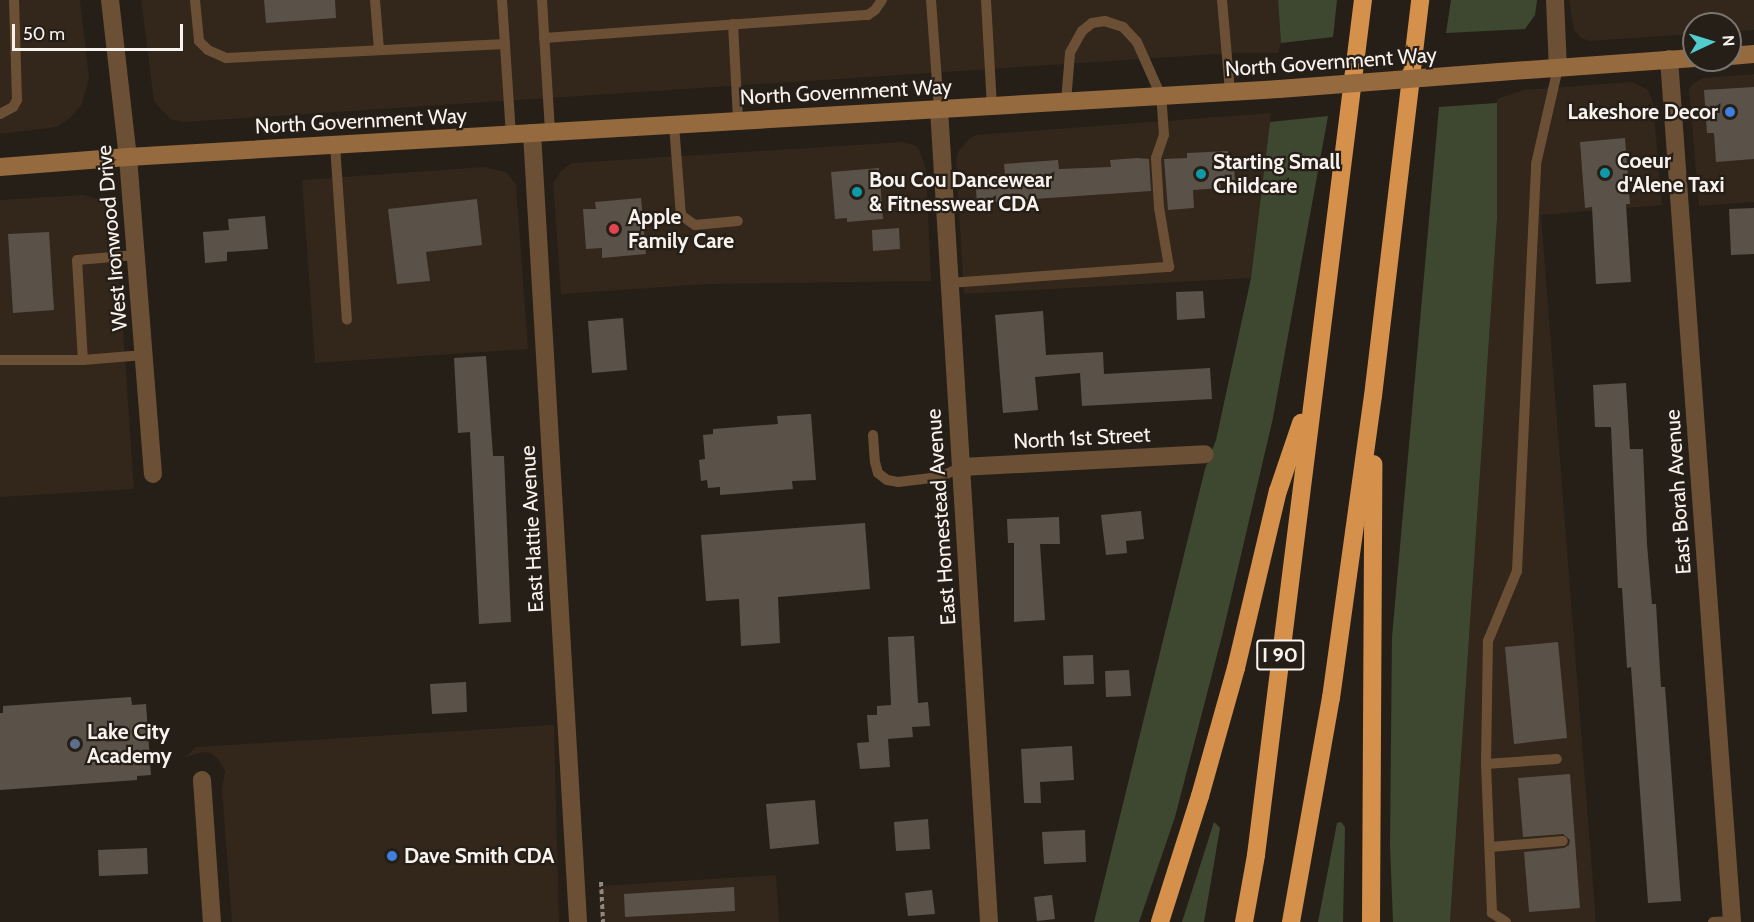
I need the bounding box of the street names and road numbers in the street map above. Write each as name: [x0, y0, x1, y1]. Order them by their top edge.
street label: North Government Way: [1224, 42, 1438, 82]
street label: North Government Way: [739, 74, 953, 110]
street label: North Government Way: [254, 103, 468, 139]
street label: West Ironwood Drive: [91, 144, 133, 332]
street label: East Homestead Avenue: [921, 408, 961, 626]
street label: East Borah Avenue: [1660, 409, 1696, 575]
street label: North 1st Street: [1013, 422, 1151, 454]
street label: East Hattie Avenue: [515, 445, 549, 613]
road number: I 90: [1256, 638, 1304, 672]

